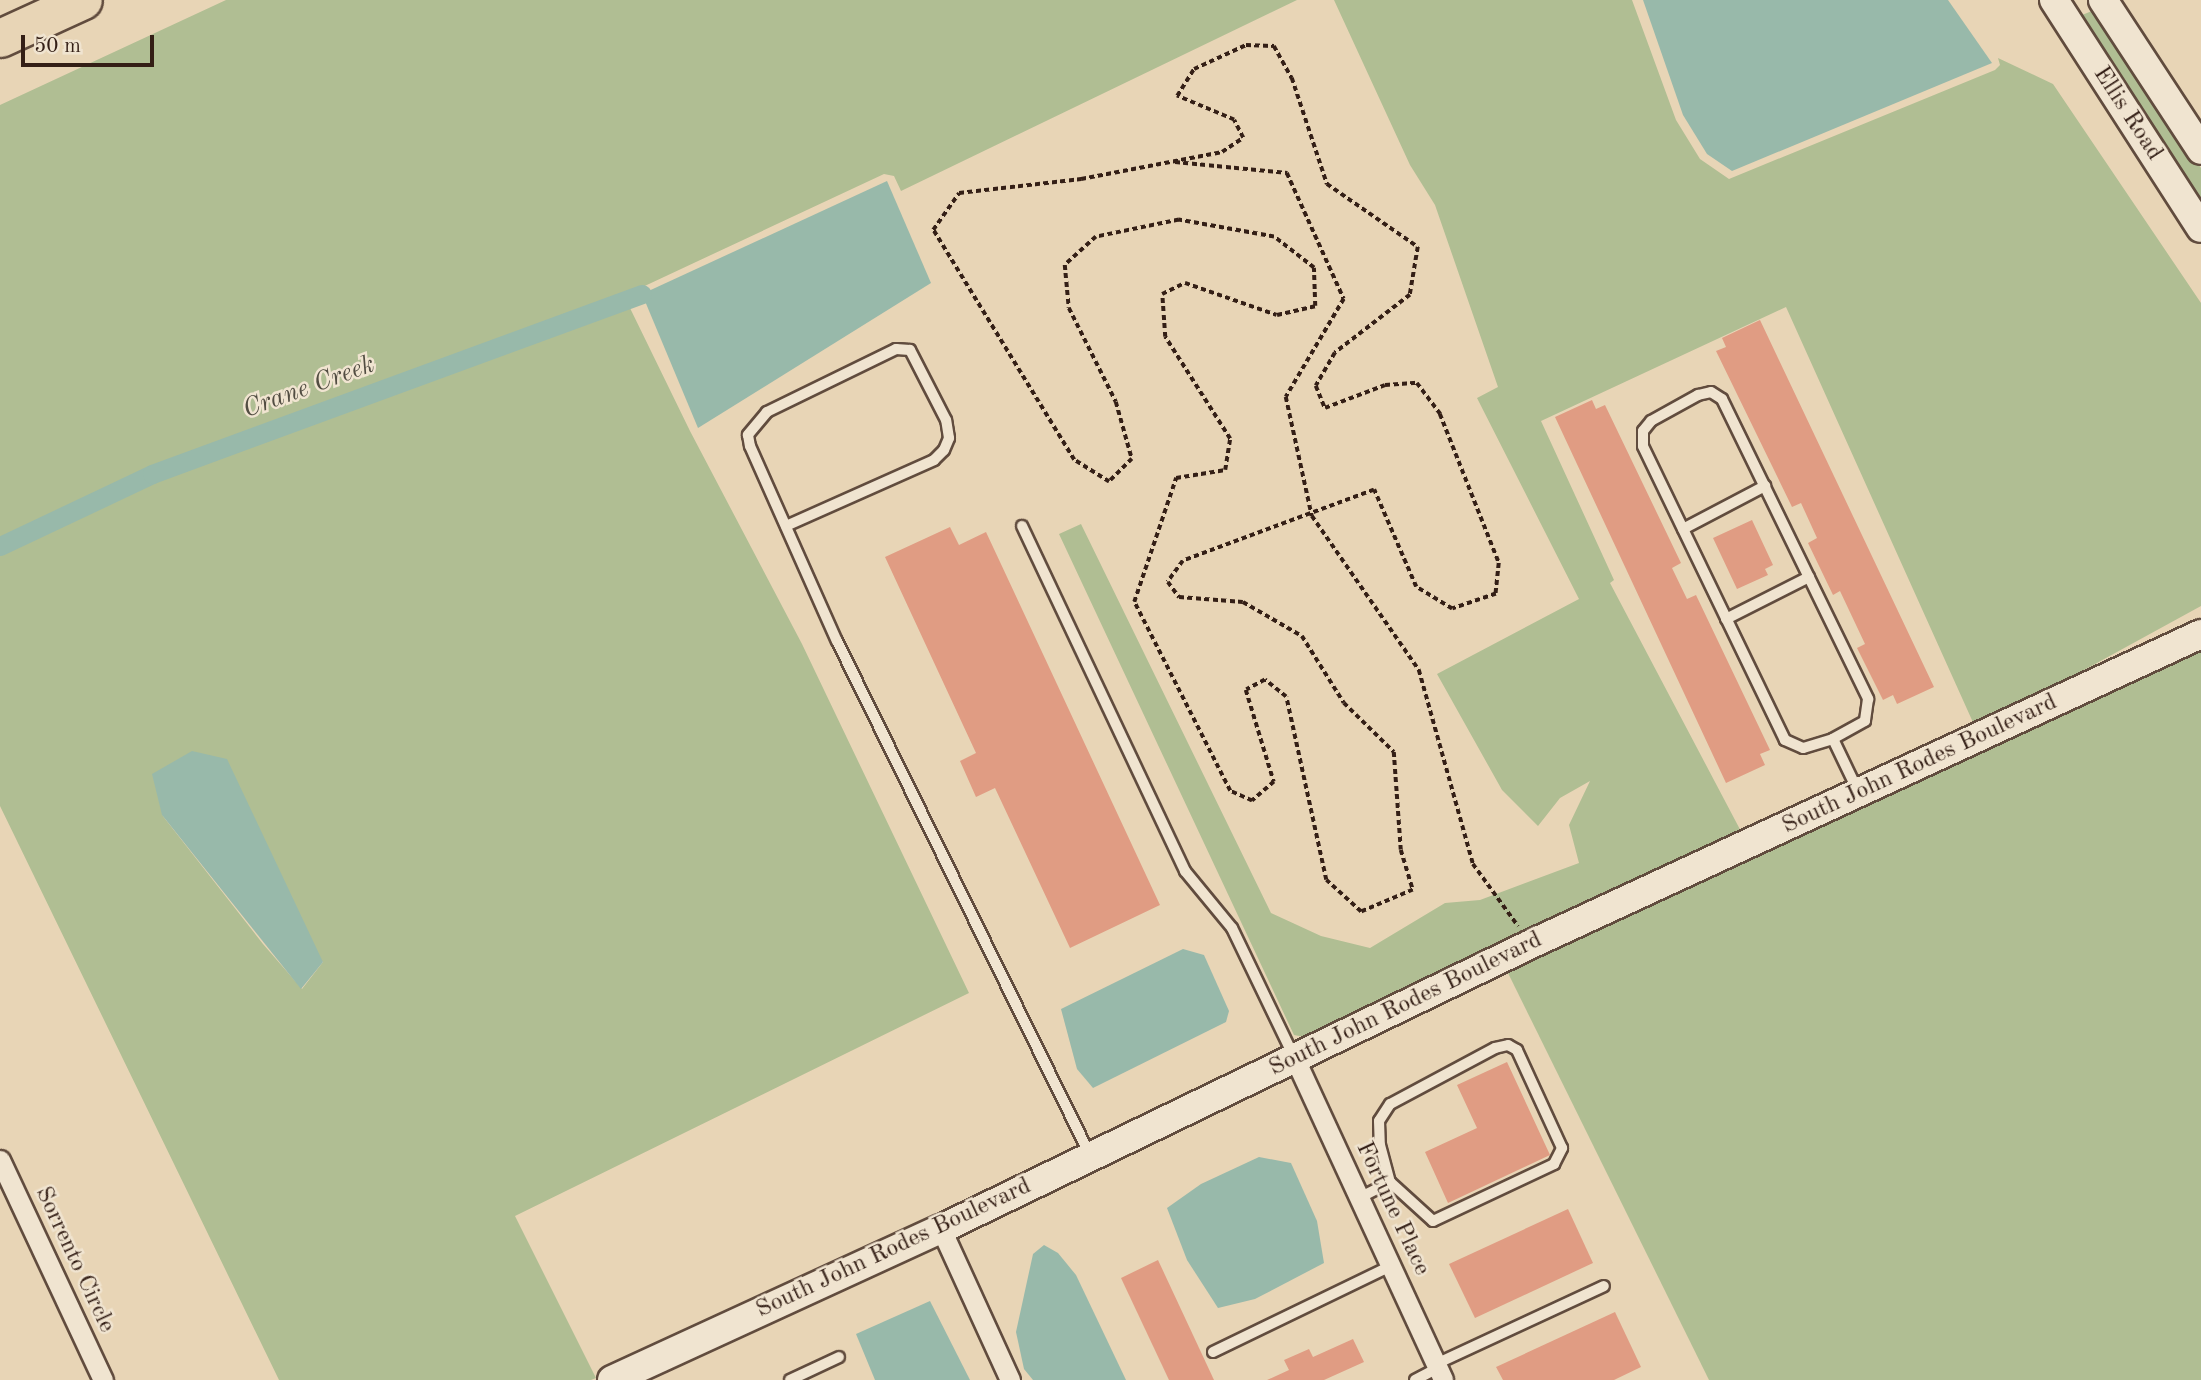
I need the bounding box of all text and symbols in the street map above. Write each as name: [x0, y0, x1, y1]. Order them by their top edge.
scale bar: [24, 21, 158, 65]
text: 50 m: [34, 36, 81, 57]
street label: Ellis Road: [2086, 61, 2168, 167]
water label: Crane Creek: [239, 350, 379, 426]
street label: South John Rodes Boulevard: [1778, 689, 2062, 841]
street label: South John Rodes Boulevard: [1265, 926, 1547, 1084]
street label: Fortune Place: [1348, 1138, 1436, 1280]
street label: South John Rodes Boulevard: [752, 1173, 1036, 1325]
street label: Sorrento Circle: [28, 1182, 120, 1338]

